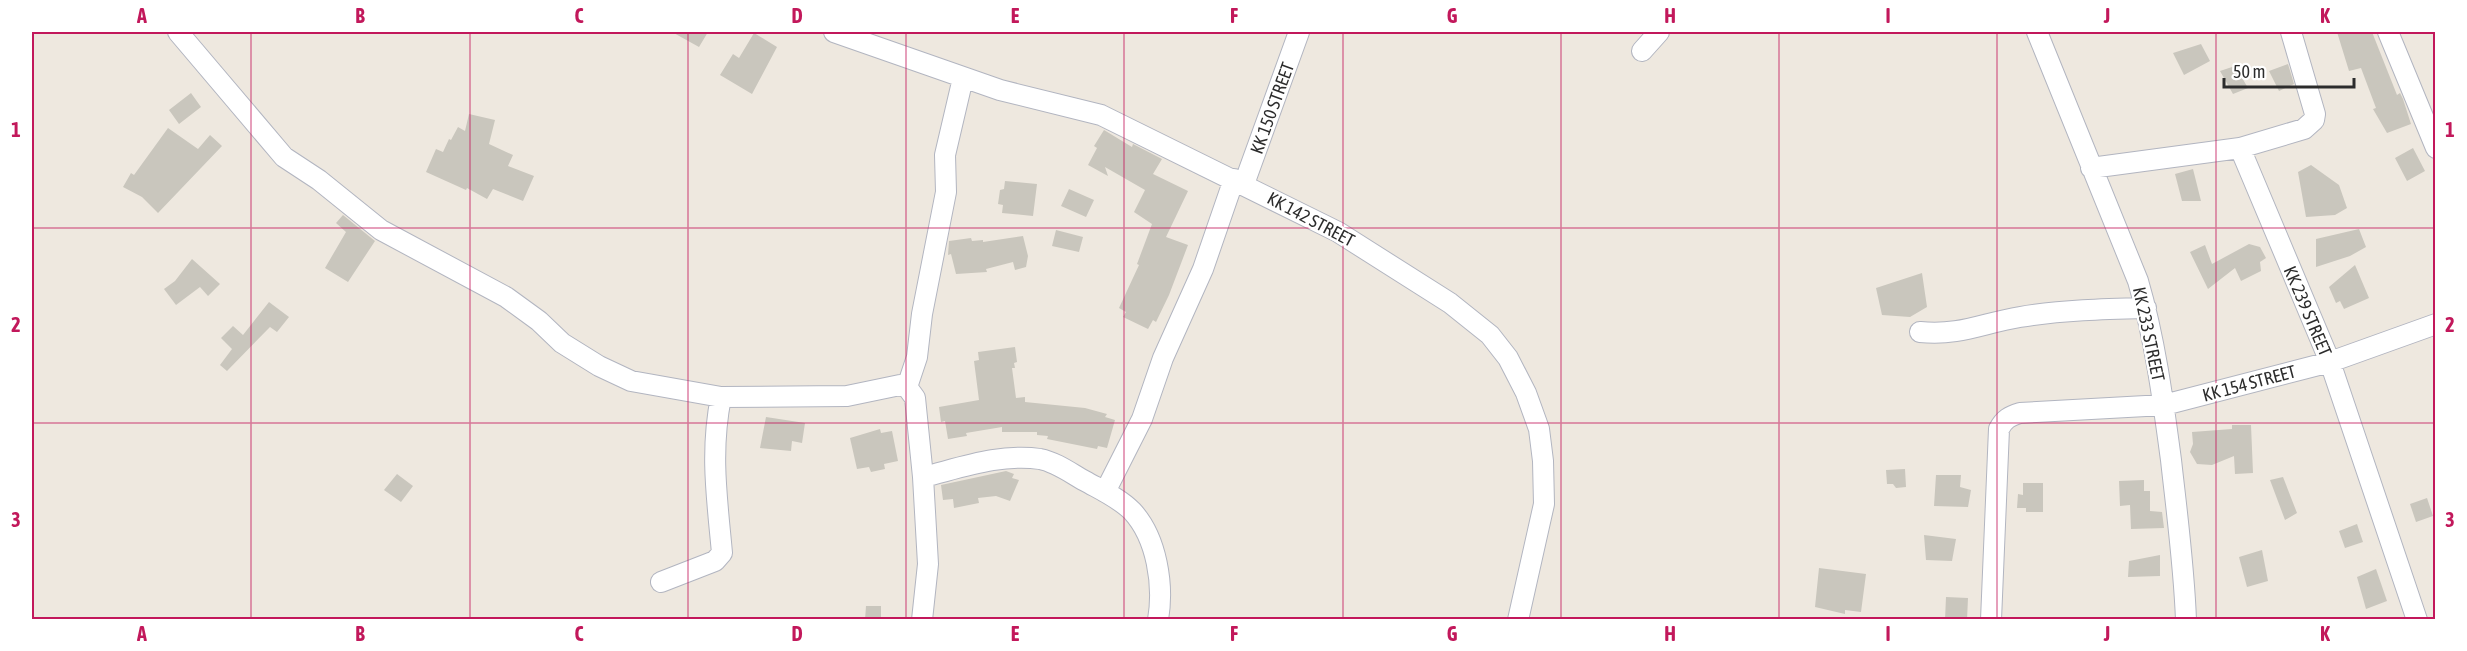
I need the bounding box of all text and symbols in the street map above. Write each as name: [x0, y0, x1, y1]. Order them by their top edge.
text: A: [136, 4, 147, 27]
text: B: [355, 4, 365, 27]
text: C: [575, 4, 584, 27]
text: D: [791, 4, 803, 27]
text: E: [1011, 4, 1020, 27]
text: F: [1230, 4, 1238, 27]
text: G: [1447, 4, 1458, 27]
text: H: [1664, 4, 1676, 27]
text: I: [1885, 4, 1891, 27]
text: J: [2103, 4, 2110, 27]
text: K: [2320, 4, 2330, 27]
scale bar: [2224, 51, 2354, 89]
street label: KK 150 STREET: [1246, 59, 1298, 157]
text: 50 m: [2233, 61, 2265, 82]
text: 1: [11, 118, 21, 141]
text: 1: [2445, 118, 2455, 141]
street label: KK 142 STREET: [1264, 187, 1358, 251]
street label: KK 239 STREET: [2280, 263, 2336, 359]
street label: KK 233 STREET: [2129, 285, 2169, 383]
text: 2: [11, 313, 21, 336]
text: 2: [2445, 313, 2455, 336]
street label: KK 154 STREET: [2200, 360, 2298, 406]
text: 3: [11, 508, 21, 531]
text: 3: [2445, 508, 2455, 531]
text: A: [136, 622, 147, 645]
text: B: [355, 622, 365, 645]
text: C: [575, 622, 584, 645]
text: D: [791, 622, 803, 645]
text: E: [1011, 622, 1020, 645]
text: F: [1230, 622, 1238, 645]
text: G: [1447, 622, 1458, 645]
text: H: [1664, 622, 1676, 645]
text: I: [1885, 622, 1891, 645]
text: J: [2103, 622, 2110, 645]
text: K: [2320, 622, 2330, 645]

